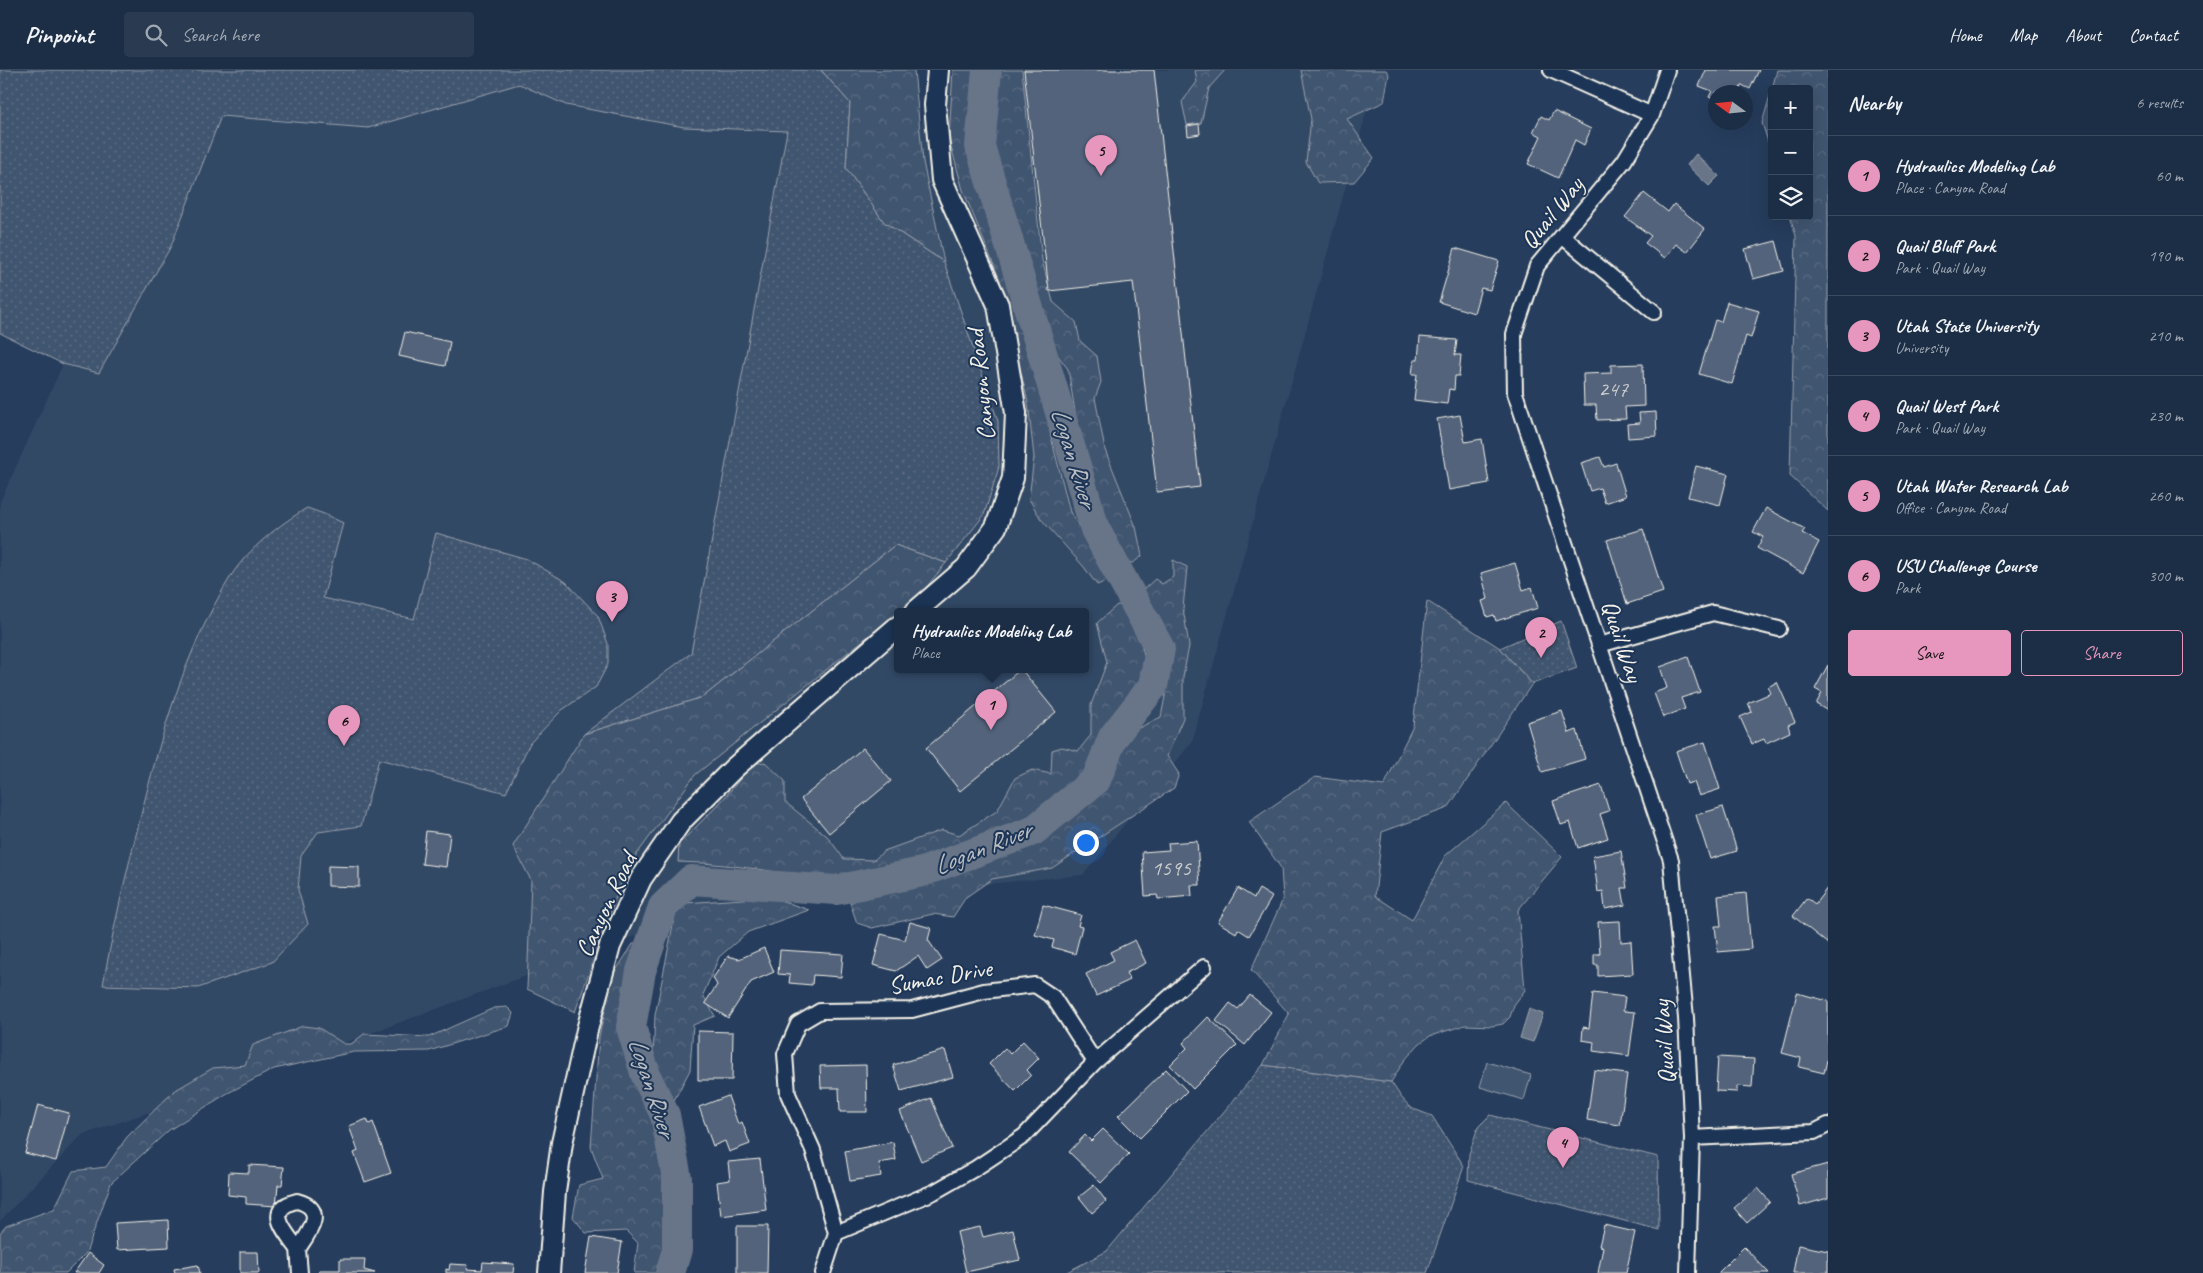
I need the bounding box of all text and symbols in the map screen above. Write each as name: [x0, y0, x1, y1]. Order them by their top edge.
search box: [124, 12, 474, 57]
text: Pinpoint: [25, 20, 94, 50]
icon: search: [142, 21, 170, 49]
text: Search here: [182, 23, 259, 47]
text: Home: [1949, 24, 1982, 46]
text: Map: [2010, 24, 2037, 46]
text: About: [2065, 24, 2101, 46]
text: Contact: [2129, 24, 2178, 46]
north arrow: [1708, 85, 1753, 130]
map controls: [1768, 85, 1813, 220]
button: +: [1768, 85, 1813, 130]
text: Nearby: [1848, 90, 1901, 116]
text: 6 results: [2136, 93, 2183, 113]
button: −: [1768, 130, 1813, 175]
pin: 5: [1085, 135, 1117, 176]
text: Hydraulics Modeling Lab: [1895, 154, 2055, 178]
text: 1: [1860, 166, 1868, 186]
text: 60 m: [2156, 166, 2183, 186]
street label: Quail Way: [1513, 169, 1592, 256]
button: layers: [1768, 175, 1813, 220]
text: Place · Canyon Road: [1895, 178, 2005, 198]
text: Quail Bluff Park: [1895, 234, 1995, 258]
text: 2: [1860, 246, 1868, 266]
text: 190 m: [2149, 246, 2183, 266]
text: Park · Quail Way: [1895, 258, 1985, 278]
text: Utah State University: [1895, 314, 2038, 338]
street label: Canyon Road: [959, 324, 1003, 442]
text: 3: [1860, 326, 1868, 346]
text: 210 m: [2149, 326, 2183, 346]
text: University: [1895, 338, 1948, 358]
house number: 247: [1598, 375, 1629, 403]
text: Quail West Park: [1895, 394, 1998, 418]
water label: Logan River: [1043, 403, 1106, 515]
text: 4: [1860, 406, 1868, 426]
text: 230 m: [2149, 406, 2183, 426]
text: Park · Quail Way: [1895, 418, 1985, 438]
text: Utah Water Research Lab: [1895, 474, 2068, 498]
text: 5: [1861, 486, 1867, 506]
text: 260 m: [2149, 486, 2183, 506]
text: Office · Canyon Road: [1895, 498, 2006, 518]
text: USU Challenge Course: [1895, 554, 2037, 578]
text: 6: [1860, 566, 1868, 586]
text: 300 m: [2149, 566, 2183, 586]
text: Park: [1895, 578, 1920, 598]
pin: 3: [596, 581, 628, 622]
street label: Quail Way: [1594, 596, 1651, 687]
popup: [894, 608, 1089, 673]
pin: 2: [1525, 617, 1557, 658]
text: Hydraulics Modeling Lab: [912, 619, 1071, 643]
button: Save: [1848, 630, 2011, 676]
button: Share: [2021, 630, 2183, 676]
text: Place: [912, 643, 940, 663]
pin: 1: [975, 689, 1007, 730]
pin: 6: [328, 705, 360, 746]
water label: Logan River: [928, 812, 1040, 882]
your location: [1073, 830, 1099, 856]
street label: Canyon Road: [568, 844, 646, 962]
house number: 1595: [1151, 854, 1192, 882]
street label: Sumac Drive: [886, 952, 996, 1002]
street label: Quail Way: [1645, 997, 1683, 1085]
water label: Logan River: [621, 1033, 685, 1145]
pin: 4: [1547, 1127, 1579, 1168]

